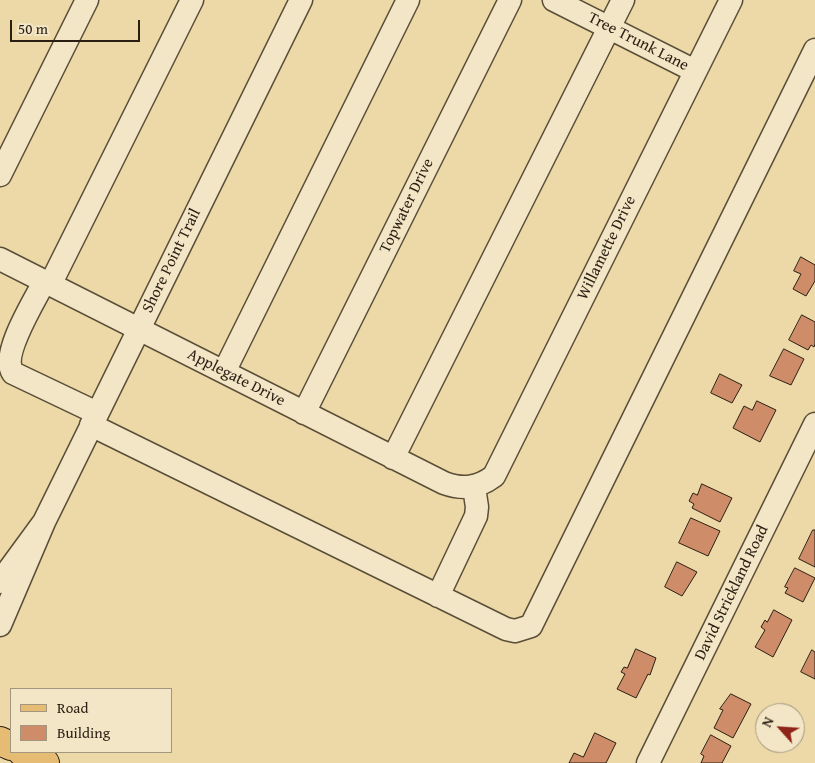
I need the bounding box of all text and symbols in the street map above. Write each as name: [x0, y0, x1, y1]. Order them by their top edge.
street label: Tree Trunk Lane: [584, 8, 692, 76]
scale bar: [12, 10, 142, 42]
text: 50 m: [18, 18, 48, 39]
street label: Topwater Drive: [376, 156, 438, 256]
street label: Willamette Drive: [574, 193, 640, 303]
street label: Shore Point Trail: [138, 206, 206, 316]
street label: Applegate Drive: [184, 345, 288, 411]
street label: David Strickland Road: [691, 522, 773, 664]
legend: [10, 688, 172, 753]
text: Road: [57, 697, 88, 718]
north arrow: [755, 703, 805, 753]
text: N: [756, 713, 778, 730]
text: Building: [57, 722, 110, 743]

